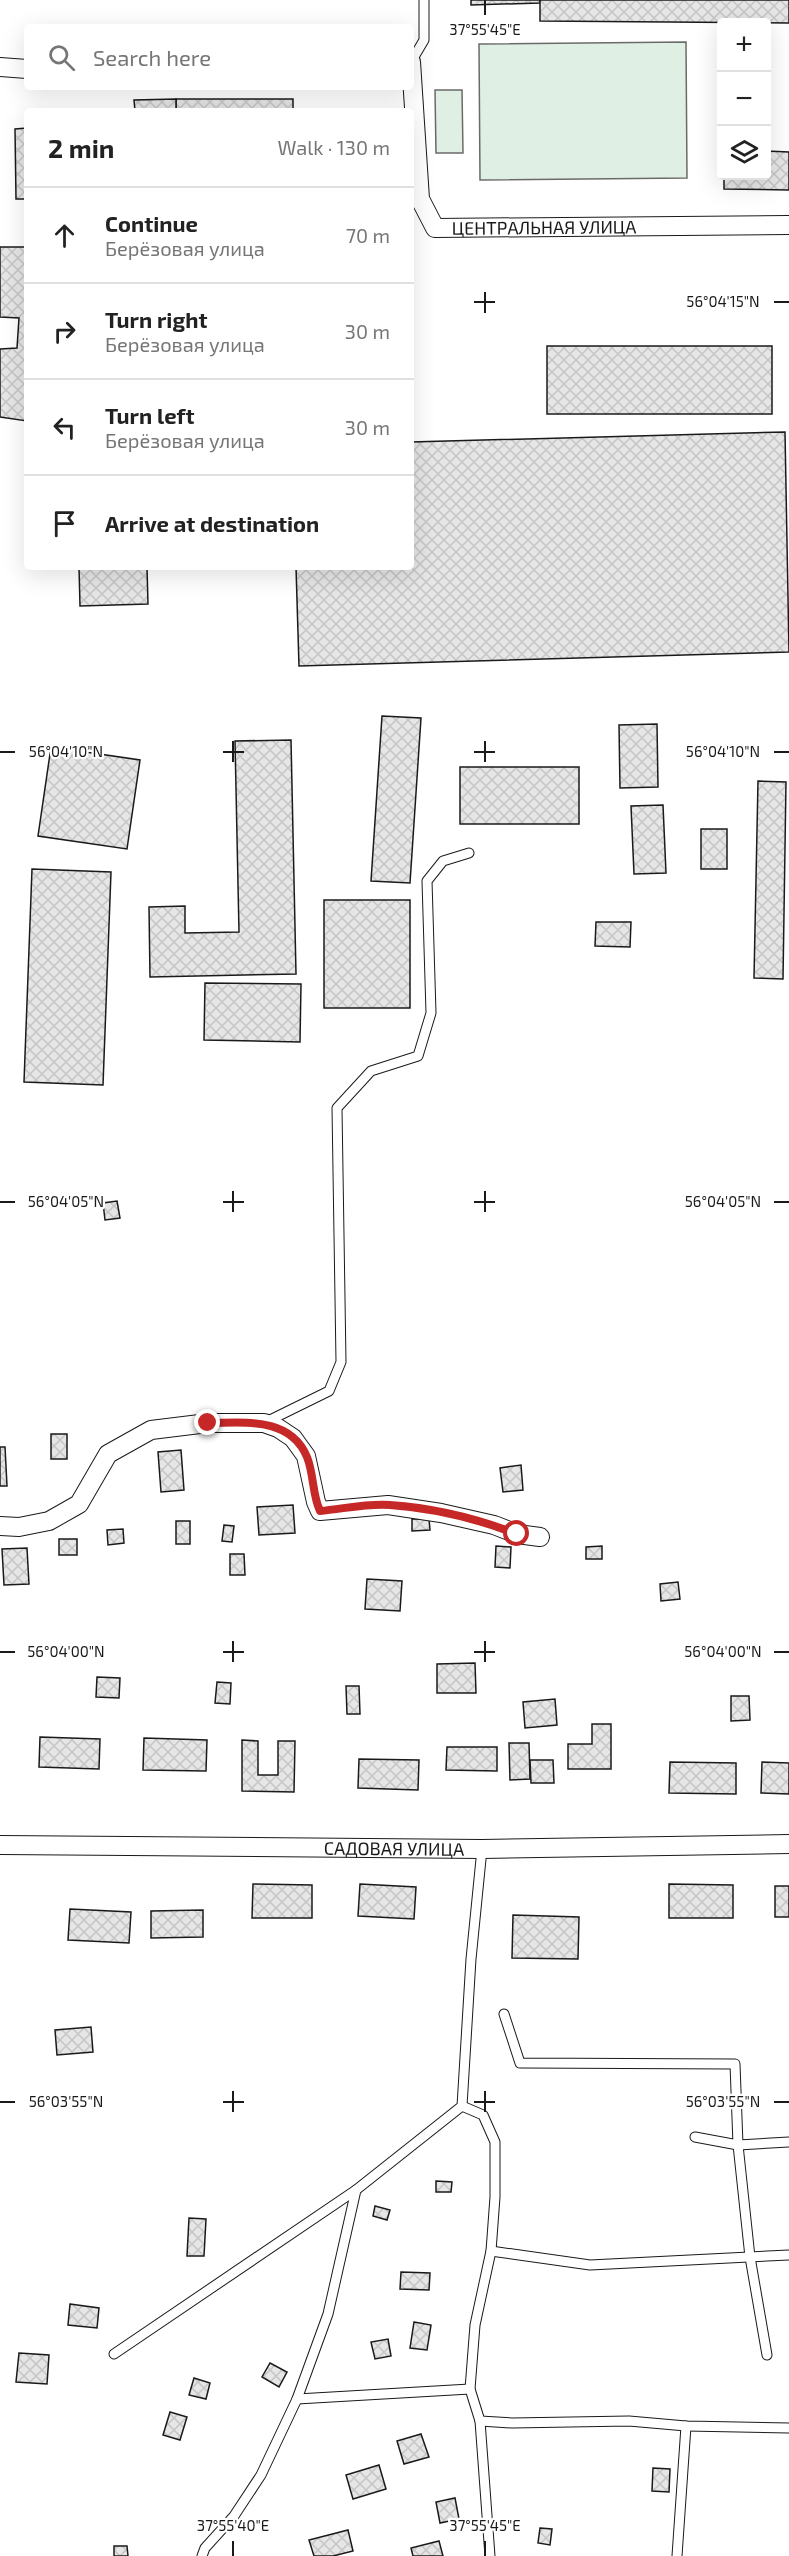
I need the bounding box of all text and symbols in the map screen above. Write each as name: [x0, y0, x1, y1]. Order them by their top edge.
map controls: [717, 18, 771, 180]
button: +: [717, 18, 771, 72]
text: 37°55'45"E: [449, 20, 521, 38]
search box: [24, 24, 414, 90]
icon: search: [45, 41, 78, 74]
text: Search here: [93, 44, 211, 70]
button: −: [717, 72, 771, 126]
button: layers: [717, 126, 771, 180]
text: 2 min: [48, 132, 114, 163]
text: Walk · 130 m: [278, 135, 390, 159]
text: Continue: [105, 210, 198, 236]
street label: ЦЕНТРАЛЬНАЯ УЛИЦА: [452, 215, 637, 239]
icon: ahead: [48, 219, 81, 252]
text: 70 m: [346, 223, 390, 247]
text: Берёзовая улица: [105, 236, 265, 260]
text: 56°04'15"N: [686, 292, 760, 310]
text: Turn right: [105, 306, 207, 332]
icon: right: [48, 315, 81, 348]
text: 30 m: [345, 319, 390, 343]
text: Берёзовая улица: [105, 332, 265, 356]
text: Turn left: [105, 402, 194, 428]
icon: left: [48, 411, 81, 444]
text: 30 m: [345, 415, 390, 439]
text: Берёзовая улица: [105, 428, 265, 452]
icon: arrive: [48, 507, 81, 540]
text: Arrive at destination: [105, 510, 319, 536]
text: 56°04'10"N: [29, 742, 103, 760]
text: 56°04'10"N: [686, 742, 760, 760]
text: 56°04'05"N: [28, 1192, 104, 1210]
text: 56°04'05"N: [685, 1192, 761, 1210]
route end: [194, 1409, 220, 1435]
route start: [503, 1520, 529, 1546]
text: 56°04'00"N: [27, 1642, 105, 1660]
text: 56°04'00"N: [684, 1642, 762, 1660]
street label: САДОВАЯ УЛИЦА: [324, 1837, 465, 1860]
text: 56°03'55"N: [29, 2092, 103, 2110]
text: 56°03'55"N: [686, 2092, 760, 2110]
text: 37°55'40"E: [197, 2516, 269, 2534]
text: 37°55'45"E: [449, 2516, 521, 2534]

